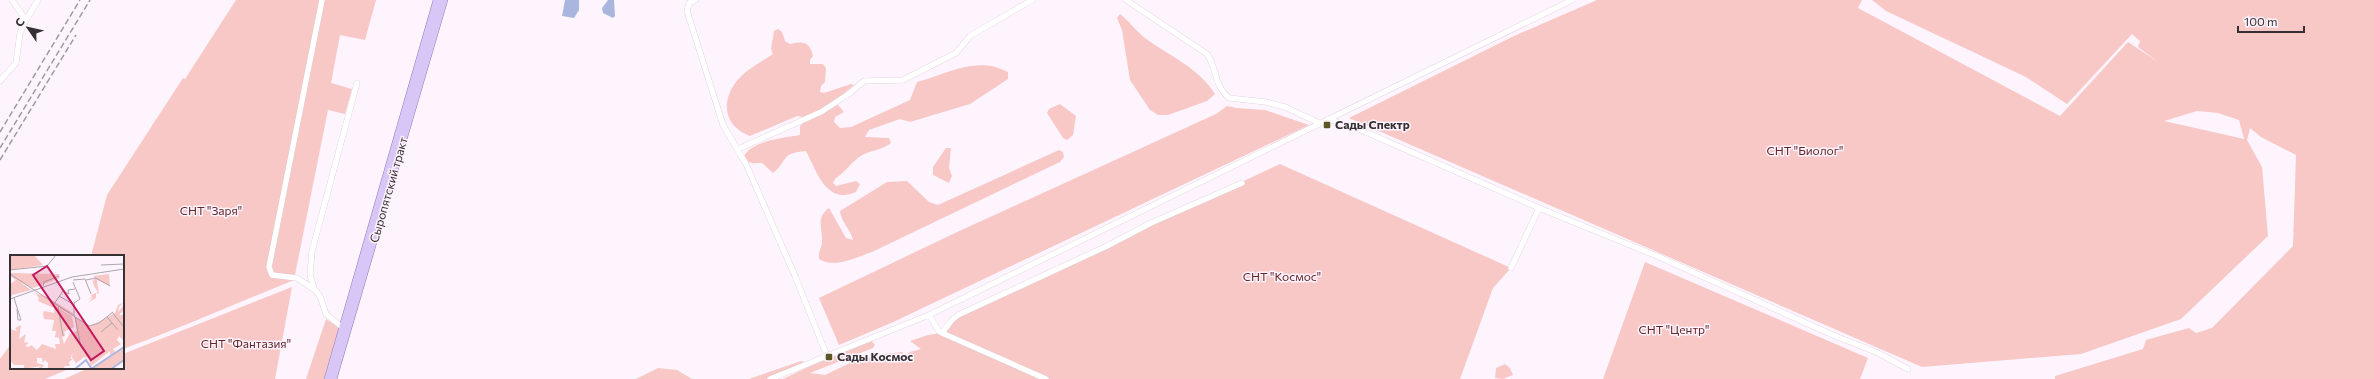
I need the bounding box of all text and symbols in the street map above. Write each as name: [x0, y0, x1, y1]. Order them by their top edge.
north arrow: [8, 8, 48, 48]
scale bar: [2238, 8, 2304, 34]
text: 100 m: [2244, 14, 2278, 28]
text: С: [12, 15, 27, 29]
place label: Сады Спектр: [1335, 117, 1410, 131]
marker: Сады Спектр: [1322, 120, 1332, 130]
street label: Сыропятский тракт: [366, 135, 410, 244]
park label: СНТ "Биолог": [1767, 143, 1843, 157]
park label: СНТ "Заря": [180, 203, 242, 217]
inset map: [10, 255, 124, 369]
park label: СНТ "Космос": [1243, 269, 1321, 283]
park label: СНТ "Центр": [1638, 322, 1710, 336]
park label: СНТ "Фантазия": [201, 336, 291, 350]
place label: Сады Космос: [837, 349, 913, 363]
marker: Сады Космос: [824, 352, 834, 362]

